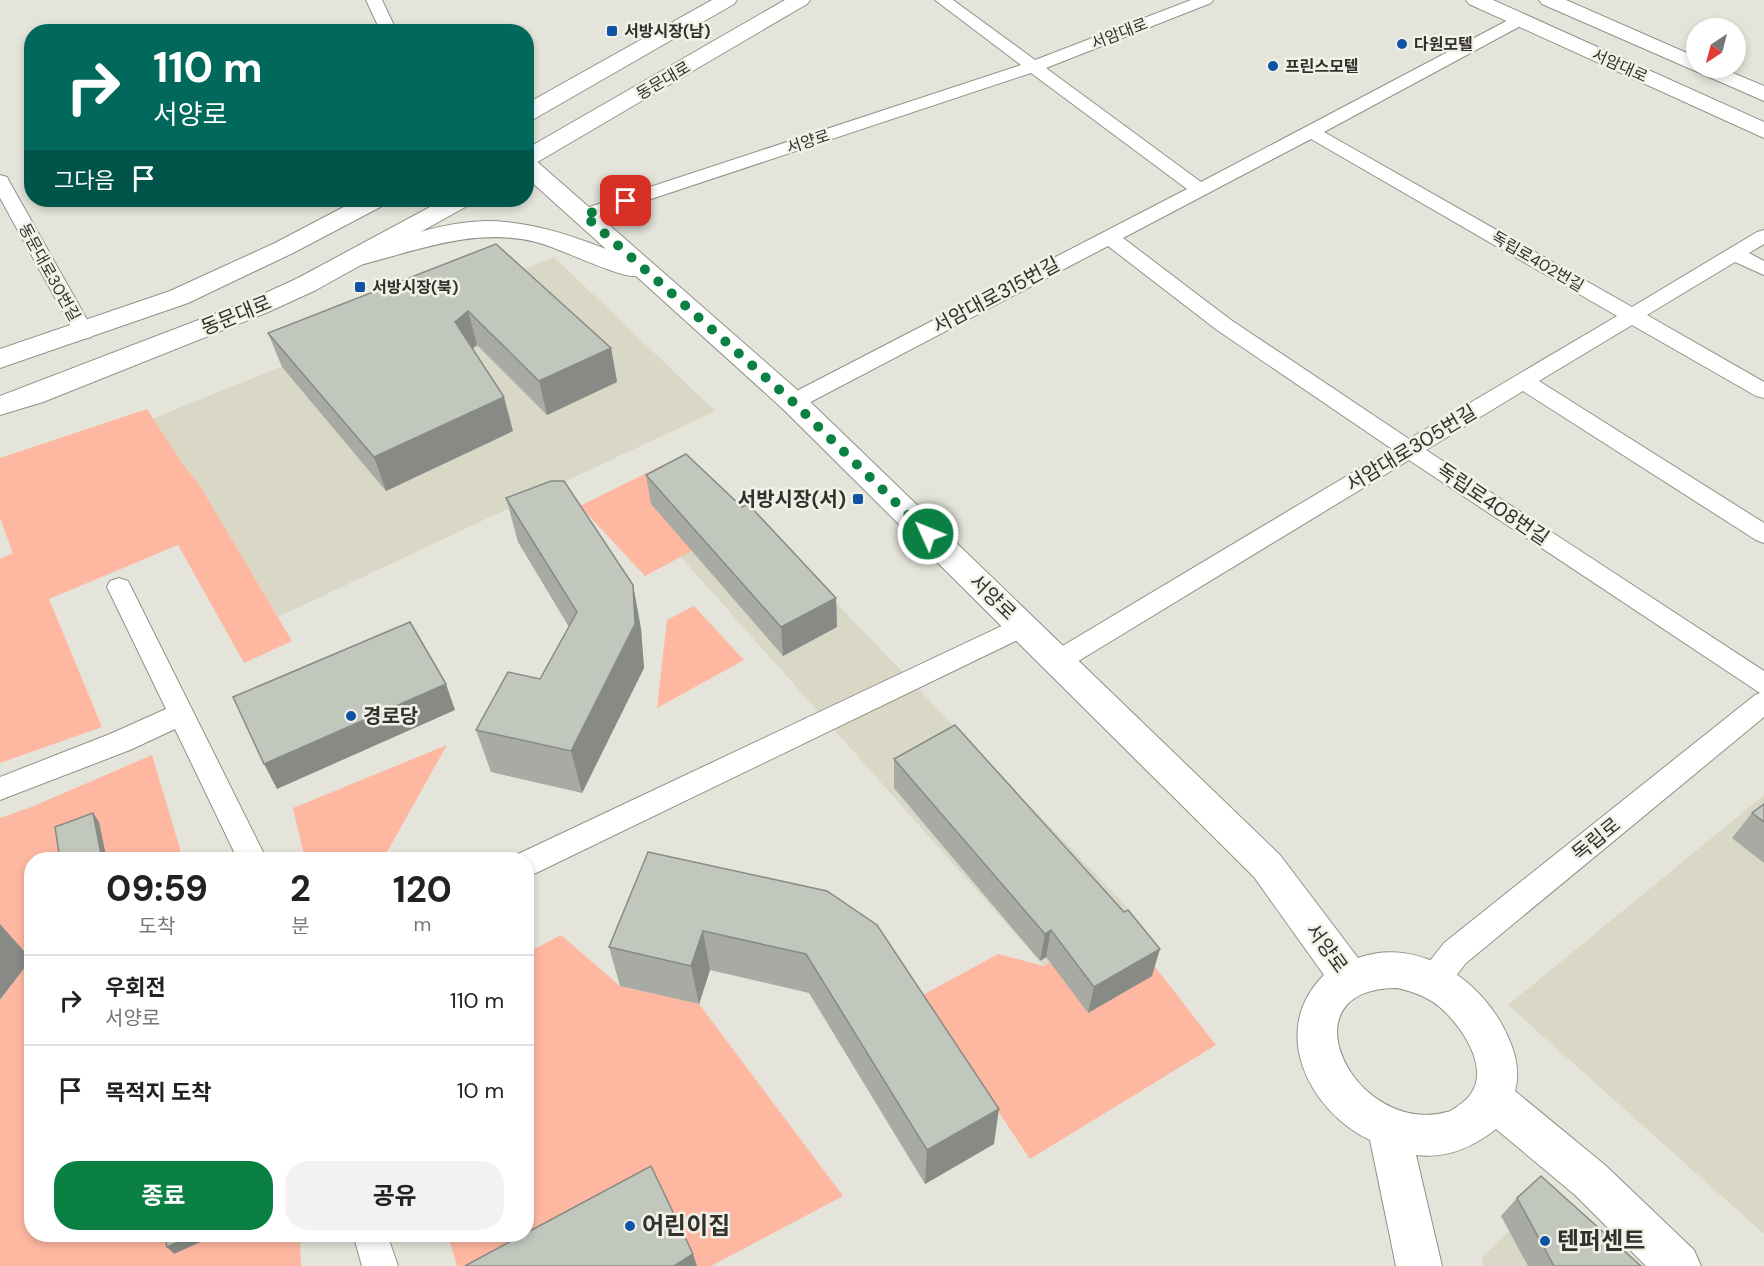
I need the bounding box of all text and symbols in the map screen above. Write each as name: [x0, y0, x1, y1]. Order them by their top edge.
street label: 서암대로: [1088, 13, 1151, 54]
north arrow: [1686, 18, 1746, 78]
map controls: [1686, 18, 1746, 78]
place label: 서방시장(남): [624, 21, 711, 42]
marker: 서방시장(남): [605, 24, 619, 38]
place label: 다원모텔: [1414, 34, 1473, 55]
marker: 다원모텔: [1395, 37, 1409, 51]
text: 110 m: [153, 40, 263, 95]
street label: 서암대로: [1589, 44, 1651, 87]
icon: right: [54, 48, 132, 126]
street label: 동문대로: [632, 56, 694, 104]
place label: 프린스모텔: [1285, 56, 1359, 77]
marker: 프린스모텔: [1266, 59, 1280, 73]
text: 서양로: [153, 97, 228, 132]
street label: 서양로: [784, 125, 833, 158]
icon: arrive: [127, 162, 160, 195]
text: 그다음: [54, 166, 115, 195]
pin: [600, 175, 651, 226]
icon: arrive: [609, 184, 642, 217]
street label: 동문대로30번길: [14, 220, 85, 325]
street label: 독립로402번길: [1488, 227, 1588, 296]
street label: 서암대로315번길: [928, 251, 1064, 339]
place label: 서방시장(북): [372, 277, 459, 298]
marker: 서방시장(북): [353, 280, 367, 294]
street label: 동문대로: [197, 289, 275, 341]
street label: 서암대로305번길: [1341, 399, 1481, 497]
street label: 독립로408번길: [1432, 457, 1554, 551]
place label: 서방시장(서): [738, 486, 846, 512]
marker: 서방시장(서): [851, 492, 865, 506]
position arrow: [896, 502, 960, 566]
street label: 서양로: [964, 568, 1022, 626]
place label: 경로당: [363, 703, 418, 729]
marker: 경로당: [344, 709, 358, 723]
street label: 독립로: [1566, 812, 1626, 866]
text: 09:59: [106, 865, 208, 912]
text: 2: [290, 865, 311, 912]
text: 120: [393, 866, 452, 913]
text: m: [413, 911, 431, 937]
text: 도착: [139, 913, 175, 939]
text: 분: [291, 913, 310, 939]
street label: 서양로: [1300, 918, 1354, 978]
text: 우회전: [105, 973, 166, 1002]
icon: right: [54, 984, 87, 1017]
text: 110 m: [450, 986, 504, 1015]
text: 서양로: [105, 1005, 160, 1031]
icon: arrive: [54, 1074, 87, 1107]
text: 10 m: [457, 1076, 504, 1105]
text: 목적지 도착: [105, 1078, 211, 1107]
button: 종료: [54, 1161, 273, 1230]
button: 공유: [285, 1161, 504, 1230]
place label: 어린이집: [642, 1210, 730, 1241]
marker: 어린이집: [623, 1219, 637, 1233]
place label: 텐퍼센트: [1557, 1225, 1645, 1256]
marker: 텐퍼센트: [1538, 1234, 1552, 1248]

